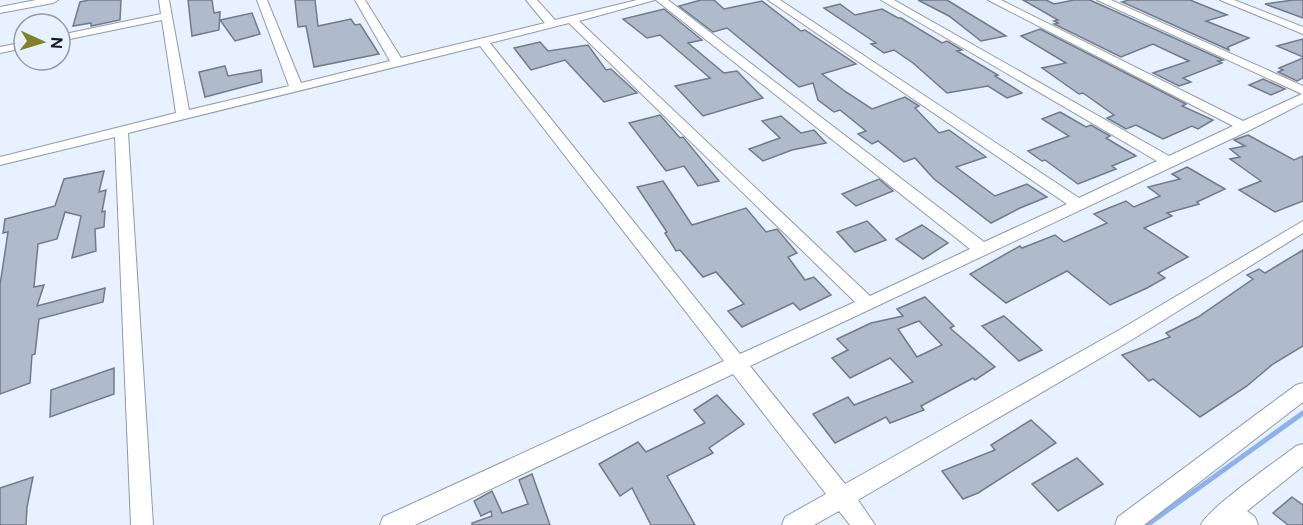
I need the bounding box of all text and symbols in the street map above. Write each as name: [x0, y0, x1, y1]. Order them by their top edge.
north arrow: [12, 12, 72, 72]
text: N: [46, 36, 67, 50]

